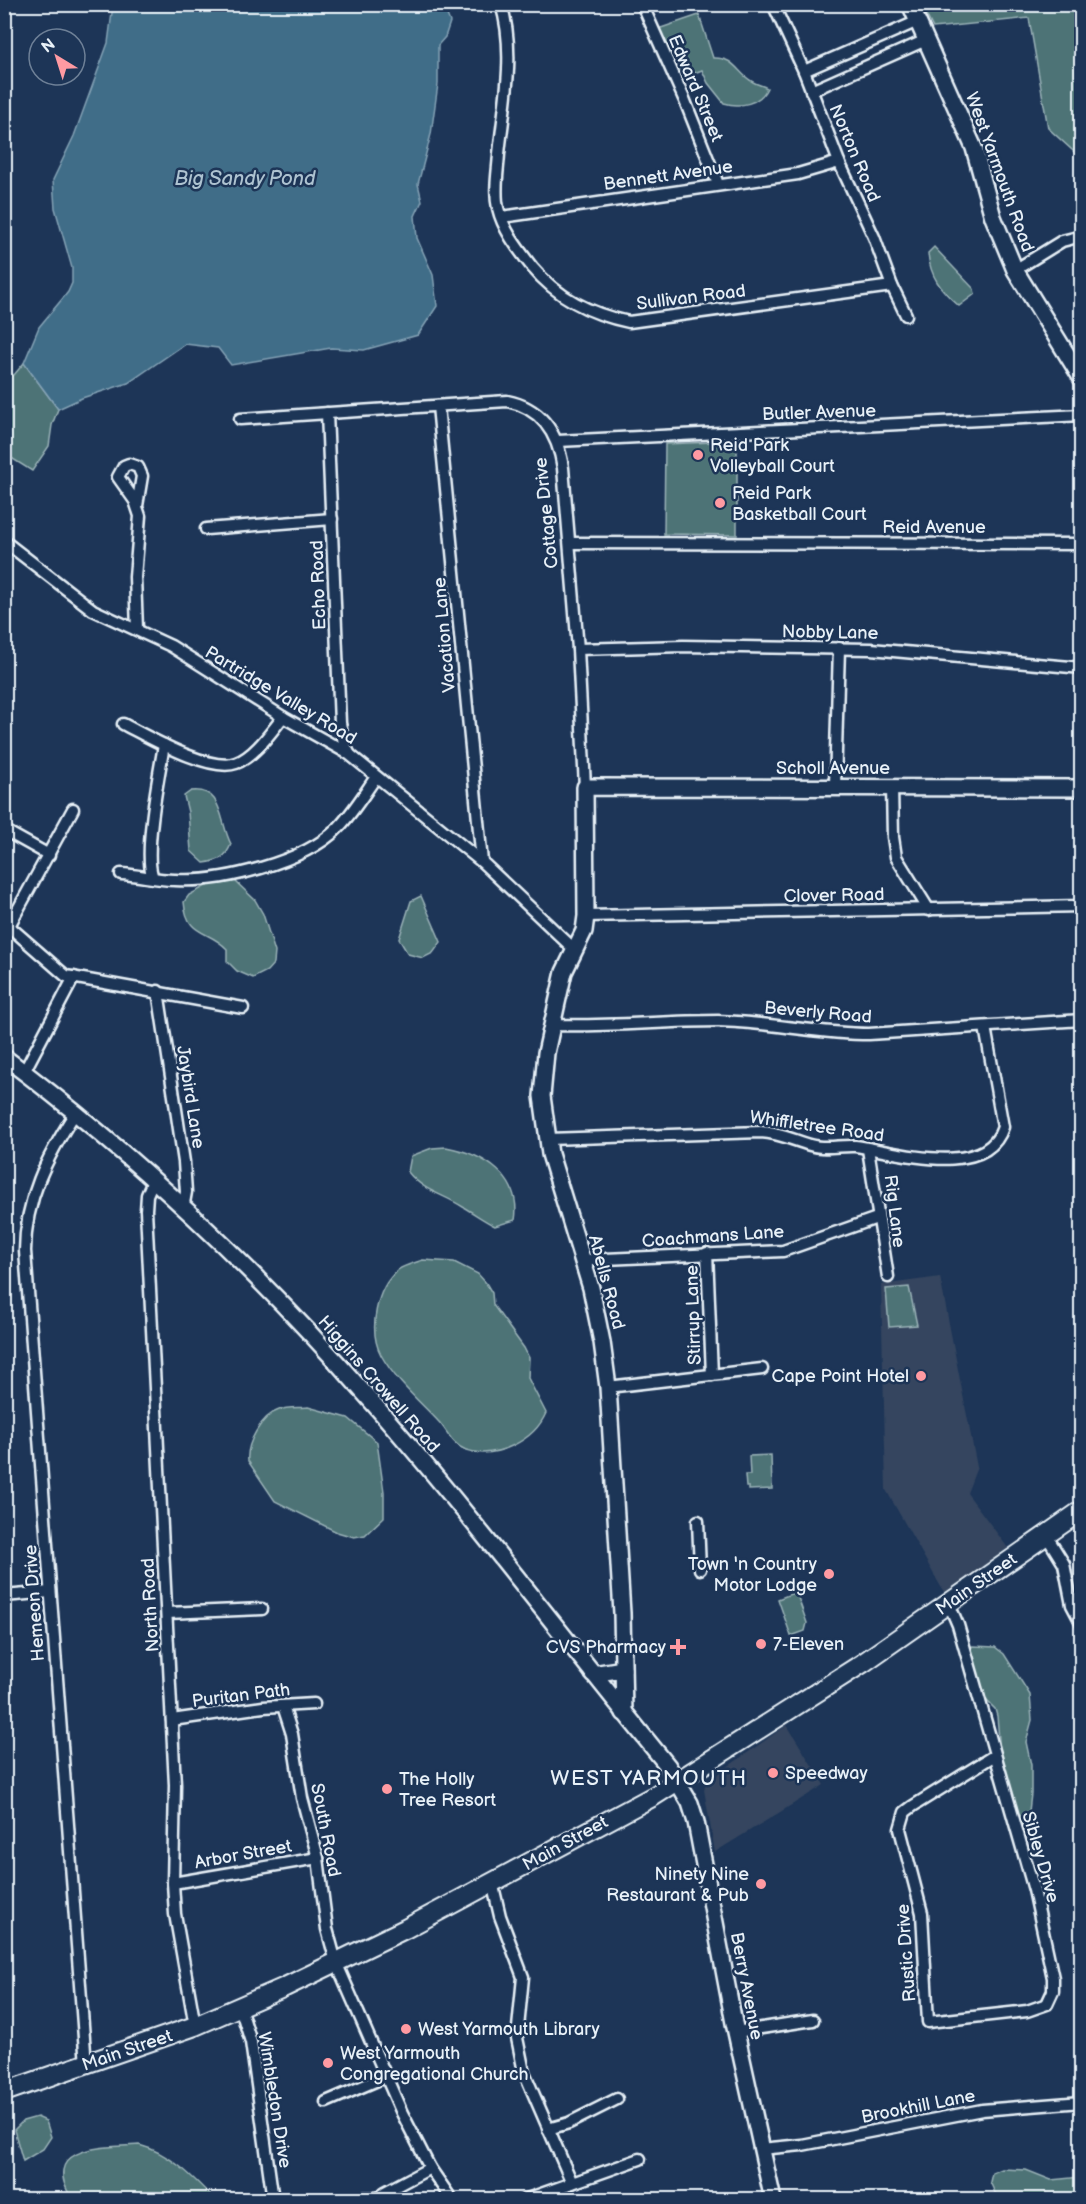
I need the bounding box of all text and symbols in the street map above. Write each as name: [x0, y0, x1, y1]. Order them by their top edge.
north arrow: [27, 27, 87, 87]
street label: Edward Street: [664, 32, 728, 145]
text: N: [38, 35, 59, 58]
street label: West Yarmouth Road: [961, 89, 1038, 255]
street label: Norton Road: [825, 101, 885, 205]
street label: Bennett Avenue: [602, 156, 734, 195]
water label: Big Sandy Pond: [175, 167, 316, 191]
street label: Sullivan Road: [635, 280, 747, 315]
street label: Butler Avenue: [762, 400, 877, 425]
place label: Reid Park Volleyball Court: [710, 435, 835, 477]
marker: Reid Park Volleyball Court: [691, 448, 705, 462]
street label: Cottage Drive: [530, 456, 563, 570]
place label: Reid Park Basketball Court: [732, 483, 867, 525]
marker: Reid Park Basketball Court: [713, 496, 727, 510]
street label: Reid Avenue: [882, 517, 986, 538]
street label: Echo Road: [306, 540, 331, 630]
street label: Vacation Lane: [429, 576, 460, 693]
street label: Nobby Lane: [782, 621, 879, 644]
street label: Partridge Valley Road: [201, 642, 360, 749]
street label: Scholl Avenue: [776, 758, 890, 779]
street label: Clover Road: [783, 884, 885, 907]
street label: Beverly Road: [763, 997, 873, 1028]
street label: Jaybird Lane: [172, 1044, 209, 1150]
street label: Whiffletree Road: [748, 1107, 886, 1146]
street label: Rig Lane: [880, 1174, 909, 1249]
street label: Coachmans Lane: [641, 1221, 785, 1252]
street label: Abells Road: [584, 1232, 629, 1332]
street label: Stirrup Lane: [681, 1264, 706, 1365]
street label: Higgins Crowell Road: [313, 1312, 444, 1457]
place label: Cape Point Hotel: [772, 1366, 909, 1387]
marker: Cape Point Hotel: [914, 1369, 928, 1383]
street label: Hemeon Drive: [20, 1544, 49, 1662]
street label: Main Street: [932, 1549, 1021, 1620]
place label: Town 'n Country Motor Lodge: [688, 1554, 818, 1596]
street label: North Road: [138, 1557, 163, 1653]
marker: Town 'n Country Motor Lodge: [822, 1567, 836, 1581]
place label: 7-Eleven: [773, 1634, 844, 1655]
place label: CVS Pharmacy: [546, 1637, 667, 1658]
marker: 7-Eleven: [754, 1637, 768, 1651]
marker: CVS Pharmacy: [671, 1640, 685, 1654]
street label: Puritan Path: [191, 1679, 291, 1712]
place label: Speedway: [785, 1763, 868, 1784]
district label: WEST YARMOUTH: [550, 1766, 748, 1791]
marker: Speedway: [766, 1766, 780, 1780]
place label: The Holly Tree Resort: [399, 1769, 497, 1811]
street label: South Road: [306, 1782, 345, 1879]
marker: The Holly Tree Resort: [380, 1782, 394, 1796]
street label: Sibley Drive: [1018, 1809, 1064, 1905]
street label: Main Street: [519, 1811, 612, 1875]
street label: Arbor Street: [193, 1836, 294, 1873]
place label: Ninety Nine Restaurant & Pub: [606, 1864, 749, 1906]
marker: Ninety Nine Restaurant & Pub: [754, 1877, 768, 1891]
street label: Rustic Drive: [893, 1903, 920, 2003]
street label: Berry Avenue: [726, 1931, 767, 2042]
place label: West Yarmouth Library: [418, 2019, 601, 2040]
marker: West Yarmouth Library: [399, 2022, 413, 2036]
street label: Main Street: [79, 2025, 175, 2076]
street label: Wimbledon Drive: [253, 2031, 296, 2170]
place label: West Yarmouth Congregational Church: [340, 2043, 529, 2085]
marker: West Yarmouth Congregational Church: [321, 2056, 335, 2070]
street label: Brookhill Lane: [859, 2085, 977, 2128]

